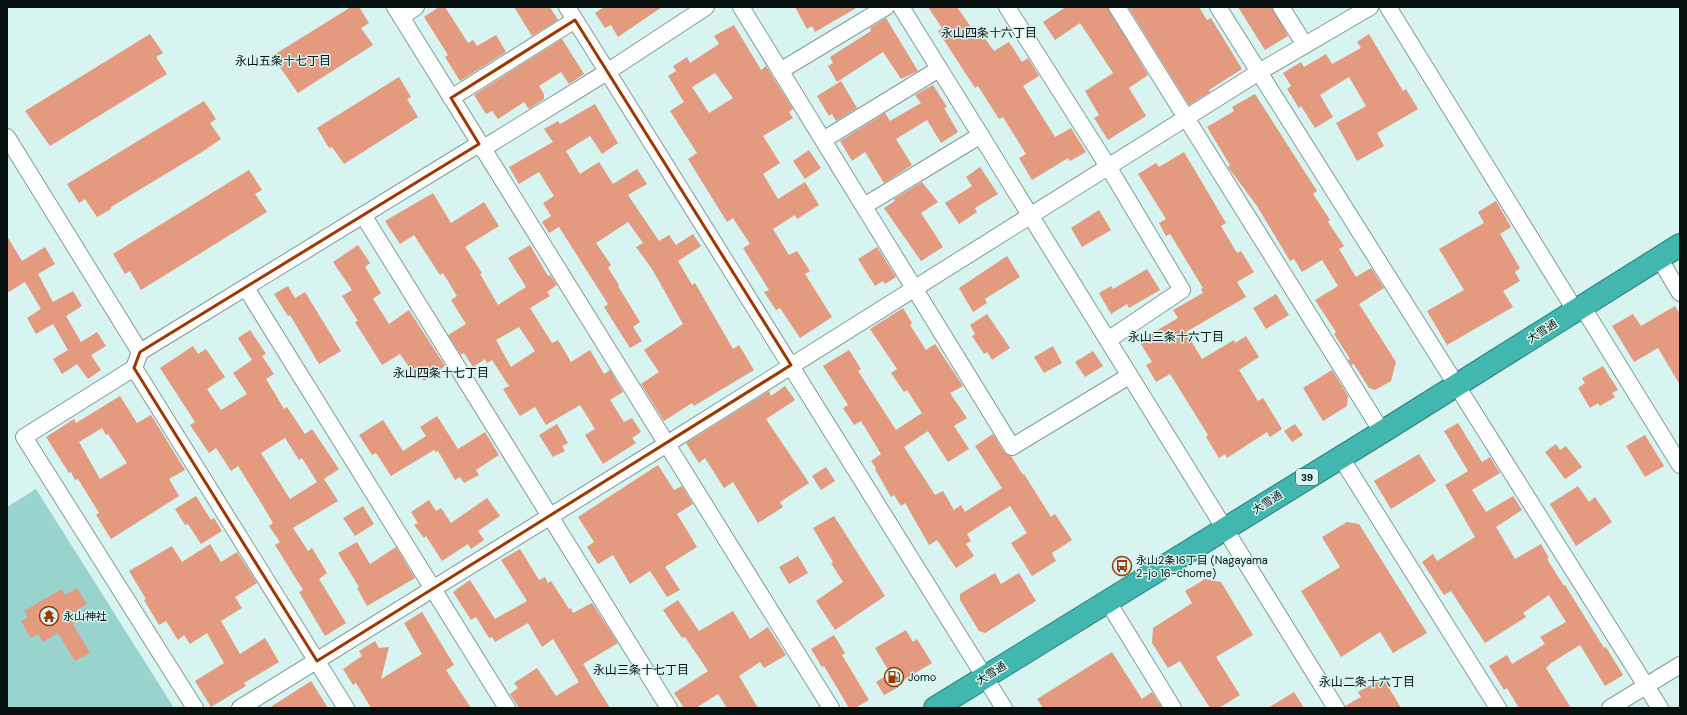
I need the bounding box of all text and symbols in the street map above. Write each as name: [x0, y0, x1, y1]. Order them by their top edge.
district label: 永山四条十六丁目: [941, 25, 1037, 41]
district label: 永山五条十七丁目: [235, 53, 331, 69]
street label: 大雪通: [1524, 316, 1560, 346]
district label: 永山三条十六丁目: [1128, 329, 1224, 345]
district label: 永山四条十七丁目: [393, 365, 489, 381]
road number: 39: [1296, 469, 1318, 485]
street label: 大雪通: [1249, 487, 1285, 517]
place label: 永山2条16丁目 (Nagayama 2-jo 16-chome): [1136, 553, 1268, 580]
bus stop icon: 永山2条16丁目 (Nagayama 2-jo 16-chome): [1111, 555, 1133, 577]
temple icon: 永山神社: [38, 605, 60, 627]
place label: 永山神社: [63, 609, 107, 623]
street label: 大雪通: [973, 658, 1009, 688]
district label: 永山三条十七丁目: [593, 662, 689, 678]
fuel station icon: Jomo: [883, 666, 905, 688]
place label: Jomo: [908, 670, 936, 684]
district label: 永山二条十六丁目: [1319, 674, 1415, 690]

